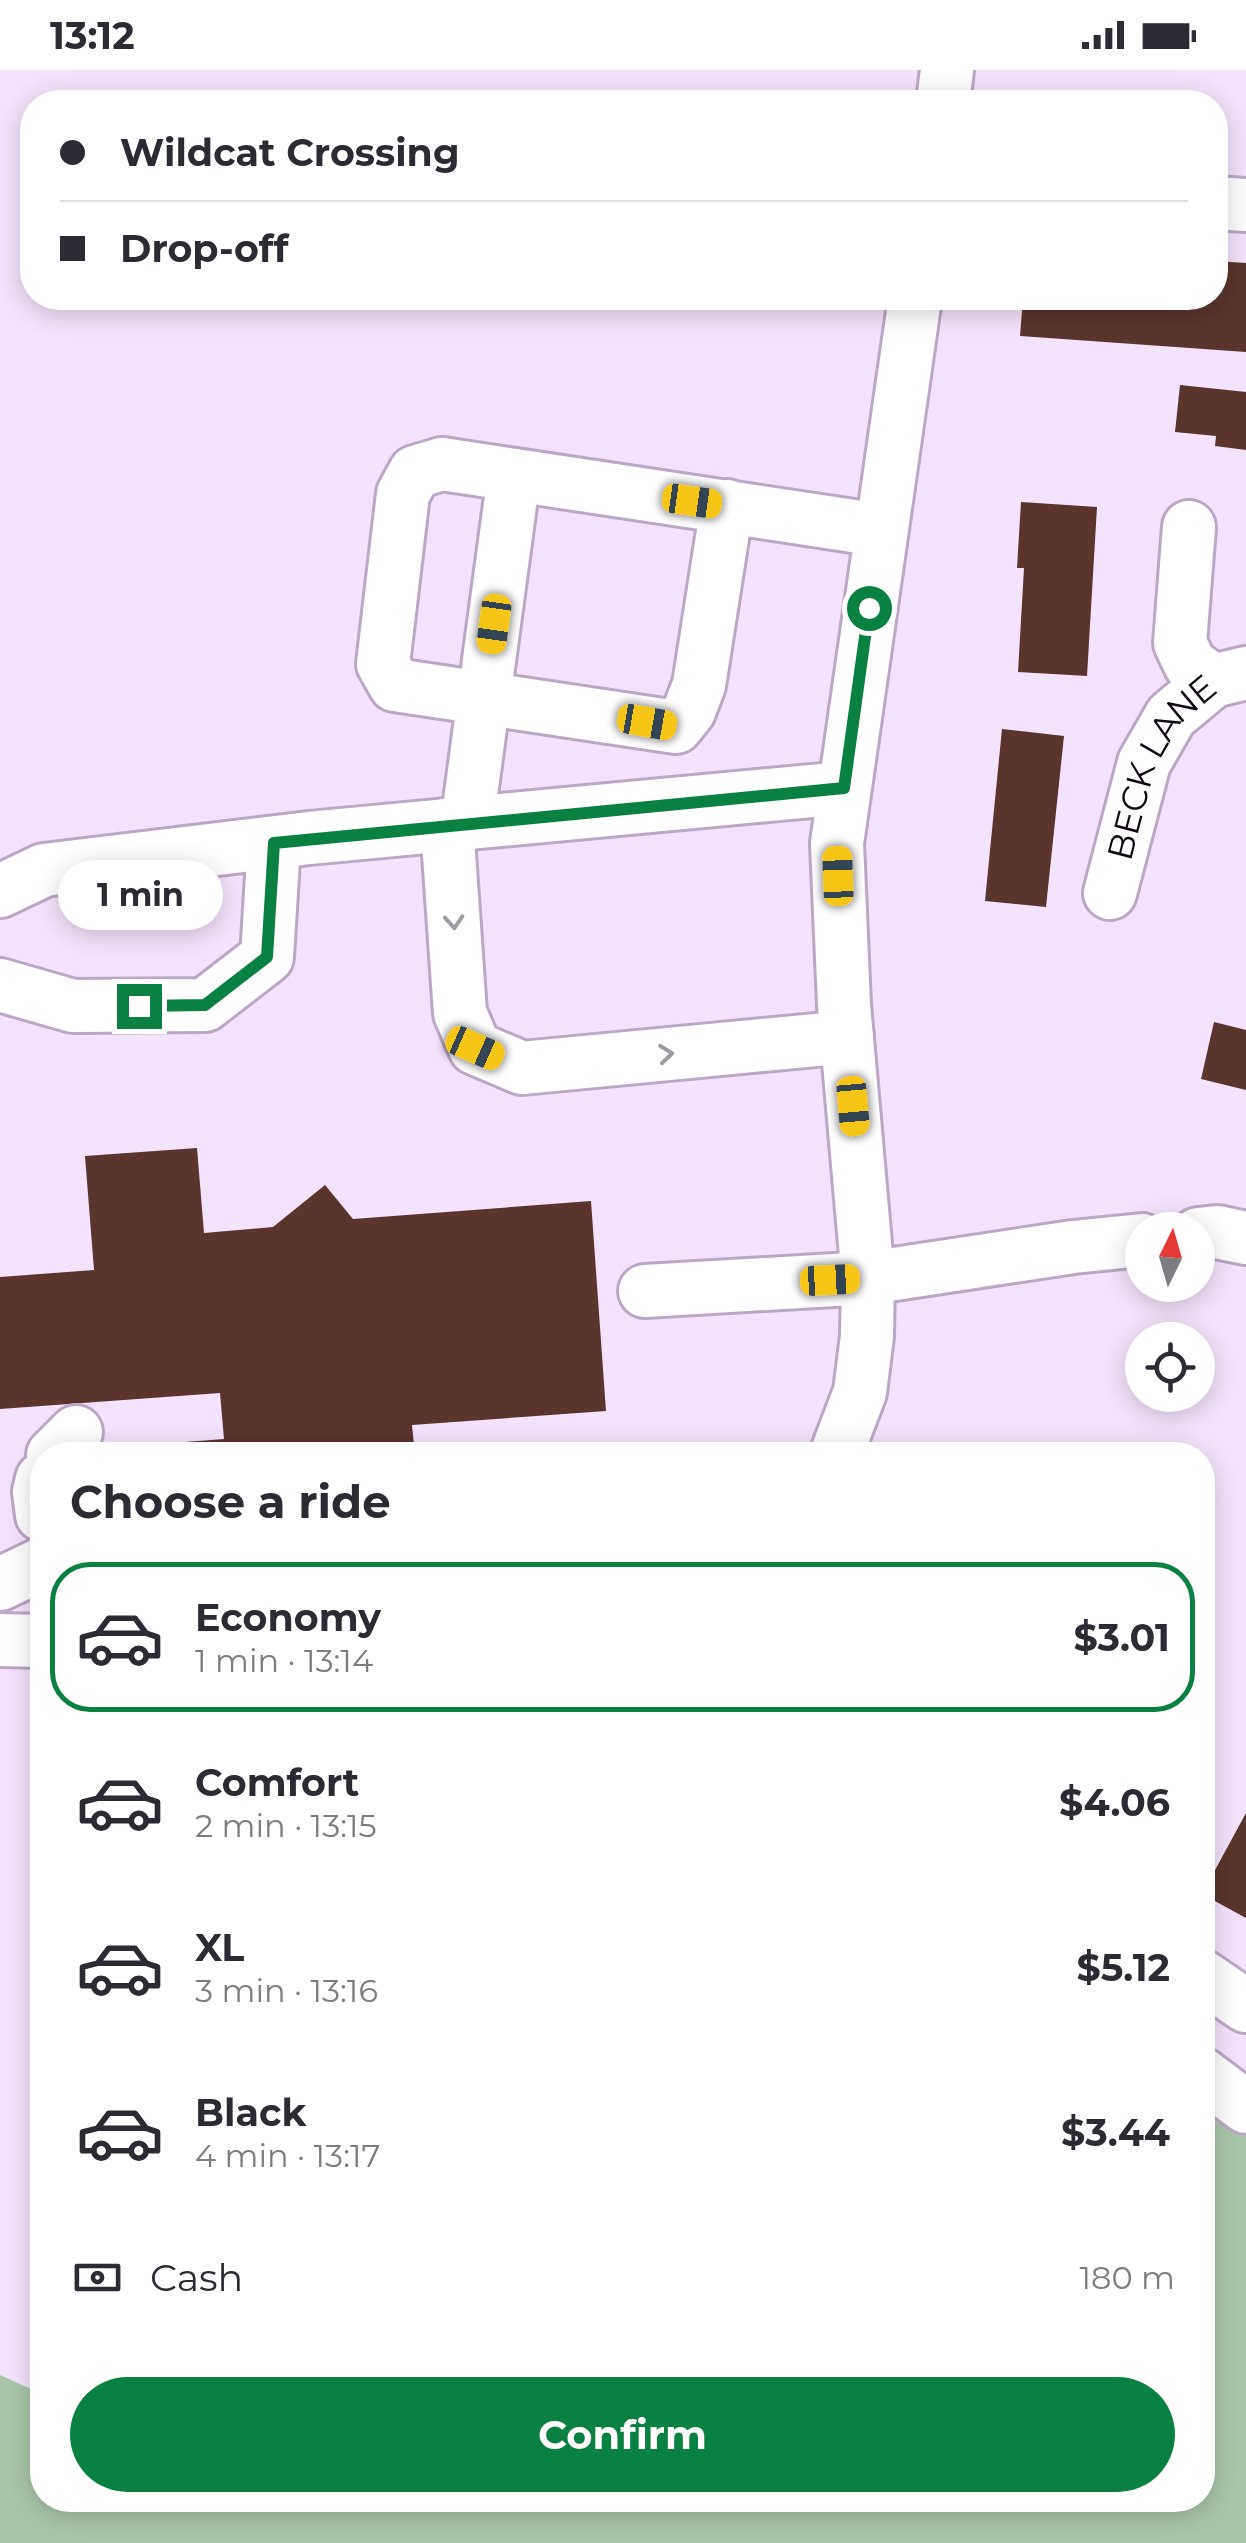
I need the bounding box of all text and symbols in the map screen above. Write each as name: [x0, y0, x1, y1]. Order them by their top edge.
text: 13:12: [50, 12, 135, 59]
text: Wildcat Crossing: [120, 129, 460, 176]
text: Drop-off: [120, 225, 289, 272]
car: [660, 482, 724, 520]
route start: [847, 586, 892, 631]
car: [475, 592, 513, 656]
street label: BECK LANE: [1098, 665, 1225, 865]
car: [615, 702, 679, 742]
car: [822, 845, 854, 907]
callout: 1 min: [56, 861, 222, 931]
text: 1 min: [97, 875, 184, 914]
one-way arrow: [443, 915, 464, 931]
route end: [117, 984, 162, 1029]
car: [441, 1022, 509, 1074]
one-way arrow: [658, 1044, 674, 1066]
car: [835, 1075, 871, 1137]
north arrow: [1125, 1212, 1215, 1302]
map controls: [1125, 1212, 1215, 1412]
car: [799, 1263, 861, 1297]
button: locate: [1125, 1322, 1215, 1412]
text: Choose a ride: [70, 1474, 391, 1529]
icon: car: [75, 1592, 165, 1682]
text: Economy: [195, 1594, 381, 1641]
text: $3.01: [1073, 1614, 1170, 1661]
text: 1 min · 13:14: [195, 1641, 373, 1680]
icon: car: [75, 1757, 165, 1847]
text: Comfort: [195, 1759, 359, 1806]
text: $4.06: [1059, 1779, 1170, 1826]
text: 2 min · 13:15: [195, 1806, 377, 1845]
icon: car: [75, 1922, 165, 2012]
text: XL: [195, 1924, 244, 1971]
text: $5.12: [1076, 1944, 1170, 1991]
text: 3 min · 13:16: [195, 1971, 378, 2010]
icon: car: [75, 2087, 165, 2177]
text: Black: [195, 2089, 306, 2136]
text: $3.44: [1061, 2109, 1170, 2156]
text: 4 min · 13:17: [195, 2136, 380, 2175]
icon: cash: [70, 2250, 125, 2305]
text: Cash: [150, 2254, 243, 2301]
text: 180 m: [1080, 2258, 1175, 2297]
button: Confirm: [70, 2377, 1175, 2492]

